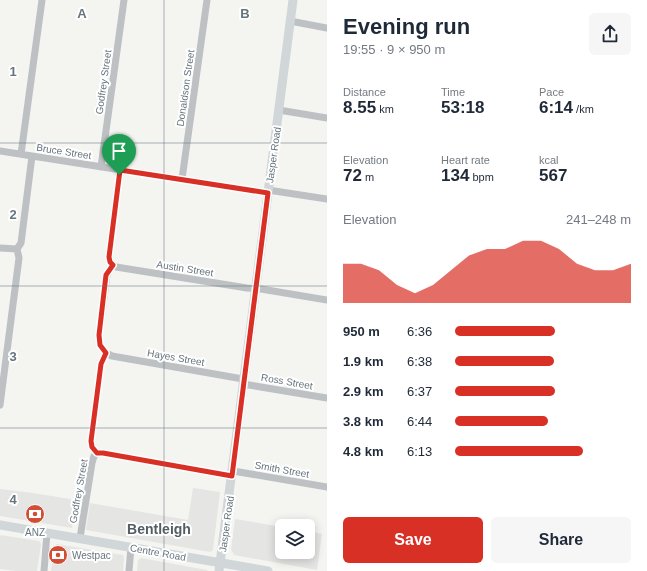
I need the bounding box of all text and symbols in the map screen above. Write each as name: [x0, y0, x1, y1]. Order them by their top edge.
text: A: [77, 6, 87, 21]
text: B: [240, 6, 250, 21]
button: share: [589, 13, 631, 55]
text: Evening run: [343, 14, 470, 39]
text: 19:55 · 9 × 950 m: [343, 42, 445, 57]
street label: Godfrey Street: [94, 49, 113, 115]
street label: Donaldson Street: [175, 49, 196, 127]
text: 1: [9, 64, 17, 79]
text: Distance: [343, 86, 386, 98]
text: Time: [441, 86, 465, 98]
text: Pace: [539, 86, 564, 98]
text: 8.55: [343, 98, 376, 117]
text: 53:18: [441, 98, 484, 117]
text: 6:14: [539, 98, 573, 117]
text: km: [376, 103, 394, 115]
text: /km: [573, 103, 594, 115]
street label: Jasper Road: [264, 126, 283, 184]
pin: [102, 134, 136, 175]
icon: arrive: [108, 140, 130, 162]
street label: Bruce Street: [36, 142, 92, 161]
text: Elevation: [343, 154, 388, 166]
text: Heart rate: [441, 154, 490, 166]
text: kcal: [539, 154, 559, 166]
text: 72: [343, 166, 362, 185]
text: 134: [441, 166, 469, 185]
text: 567: [539, 166, 567, 185]
text: m: [362, 171, 374, 183]
text: bpm: [469, 171, 494, 183]
text: 2: [9, 207, 17, 222]
text: Elevation: [343, 212, 396, 227]
text: 241–248 m: [566, 212, 631, 227]
street label: Austin Street: [156, 259, 214, 278]
text: 950 m: [343, 324, 380, 339]
text: 6:36: [407, 324, 432, 339]
street label: Hayes Street: [146, 347, 206, 368]
text: 3: [9, 349, 17, 364]
text: 1.9 km: [343, 354, 383, 369]
text: 6:38: [407, 354, 432, 369]
street label: Ross Street: [260, 372, 314, 391]
text: 2.9 km: [343, 384, 383, 399]
text: 6:37: [407, 384, 432, 399]
text: 3.8 km: [343, 414, 383, 429]
text: 6:44: [407, 414, 432, 429]
text: 4.8 km: [343, 444, 383, 459]
text: 6:13: [407, 444, 432, 459]
street label: Godfrey Street: [67, 458, 90, 524]
street label: Smith Street: [254, 459, 310, 480]
text: 4: [9, 492, 17, 507]
street label: Jasper Road: [217, 495, 236, 553]
bank icon: ANZ: [24, 503, 46, 525]
button: Save: [343, 517, 483, 563]
button: Share: [491, 517, 631, 563]
map controls: [275, 519, 315, 559]
button: layers: [275, 519, 315, 559]
district label: Bentleigh: [127, 521, 191, 537]
place label: ANZ: [25, 527, 45, 538]
street label: Centre Road: [129, 542, 187, 563]
bank icon: Westpac: [47, 544, 69, 566]
place label: Westpac: [72, 550, 111, 561]

